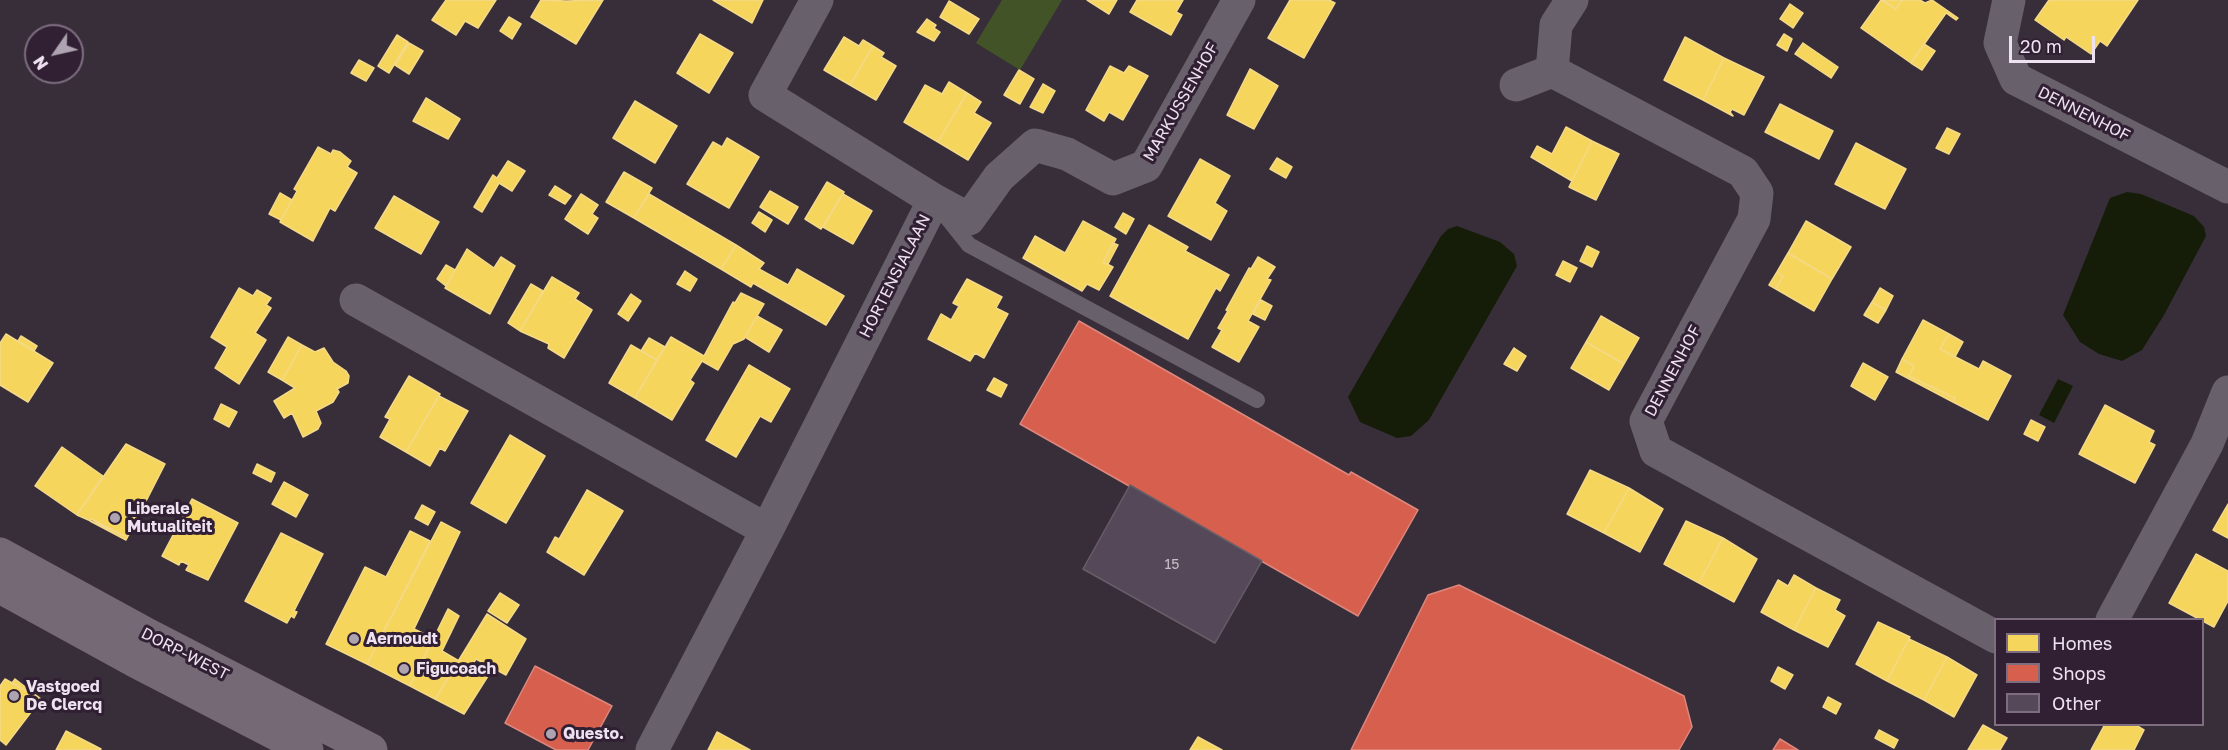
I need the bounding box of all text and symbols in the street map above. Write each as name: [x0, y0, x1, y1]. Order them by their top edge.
north arrow: [24, 24, 84, 84]
scale bar: [2012, 24, 2098, 62]
text: 20 m: [2020, 35, 2062, 57]
street label: MARKUSSENHOF: [1139, 39, 1223, 165]
text: N: [29, 52, 52, 74]
street label: DENNENHOF: [2035, 83, 2133, 145]
street label: HORTENSIALAAN: [856, 211, 934, 341]
street label: DENNENHOF: [1641, 322, 1705, 420]
place label: Liberale Mutualiteit: [127, 499, 212, 537]
marker: Liberale Mutualiteit: [108, 511, 122, 525]
house number: 15: [1165, 557, 1179, 573]
legend: [1994, 618, 2204, 726]
street label: DORP-WEST: [138, 624, 232, 684]
place label: Aernoudt: [366, 629, 438, 649]
marker: Aernoudt: [347, 632, 361, 646]
text: Homes: [2052, 632, 2112, 654]
place label: Figucoach: [416, 659, 496, 679]
marker: Figucoach: [397, 662, 411, 676]
text: Shops: [2052, 662, 2106, 684]
place label: Vastgoed De Clercq: [26, 677, 102, 715]
marker: Vastgoed De Clercq: [7, 689, 21, 703]
text: Other: [2052, 692, 2101, 714]
place label: Questo.: [563, 724, 624, 744]
marker: Questo.: [544, 727, 558, 741]

